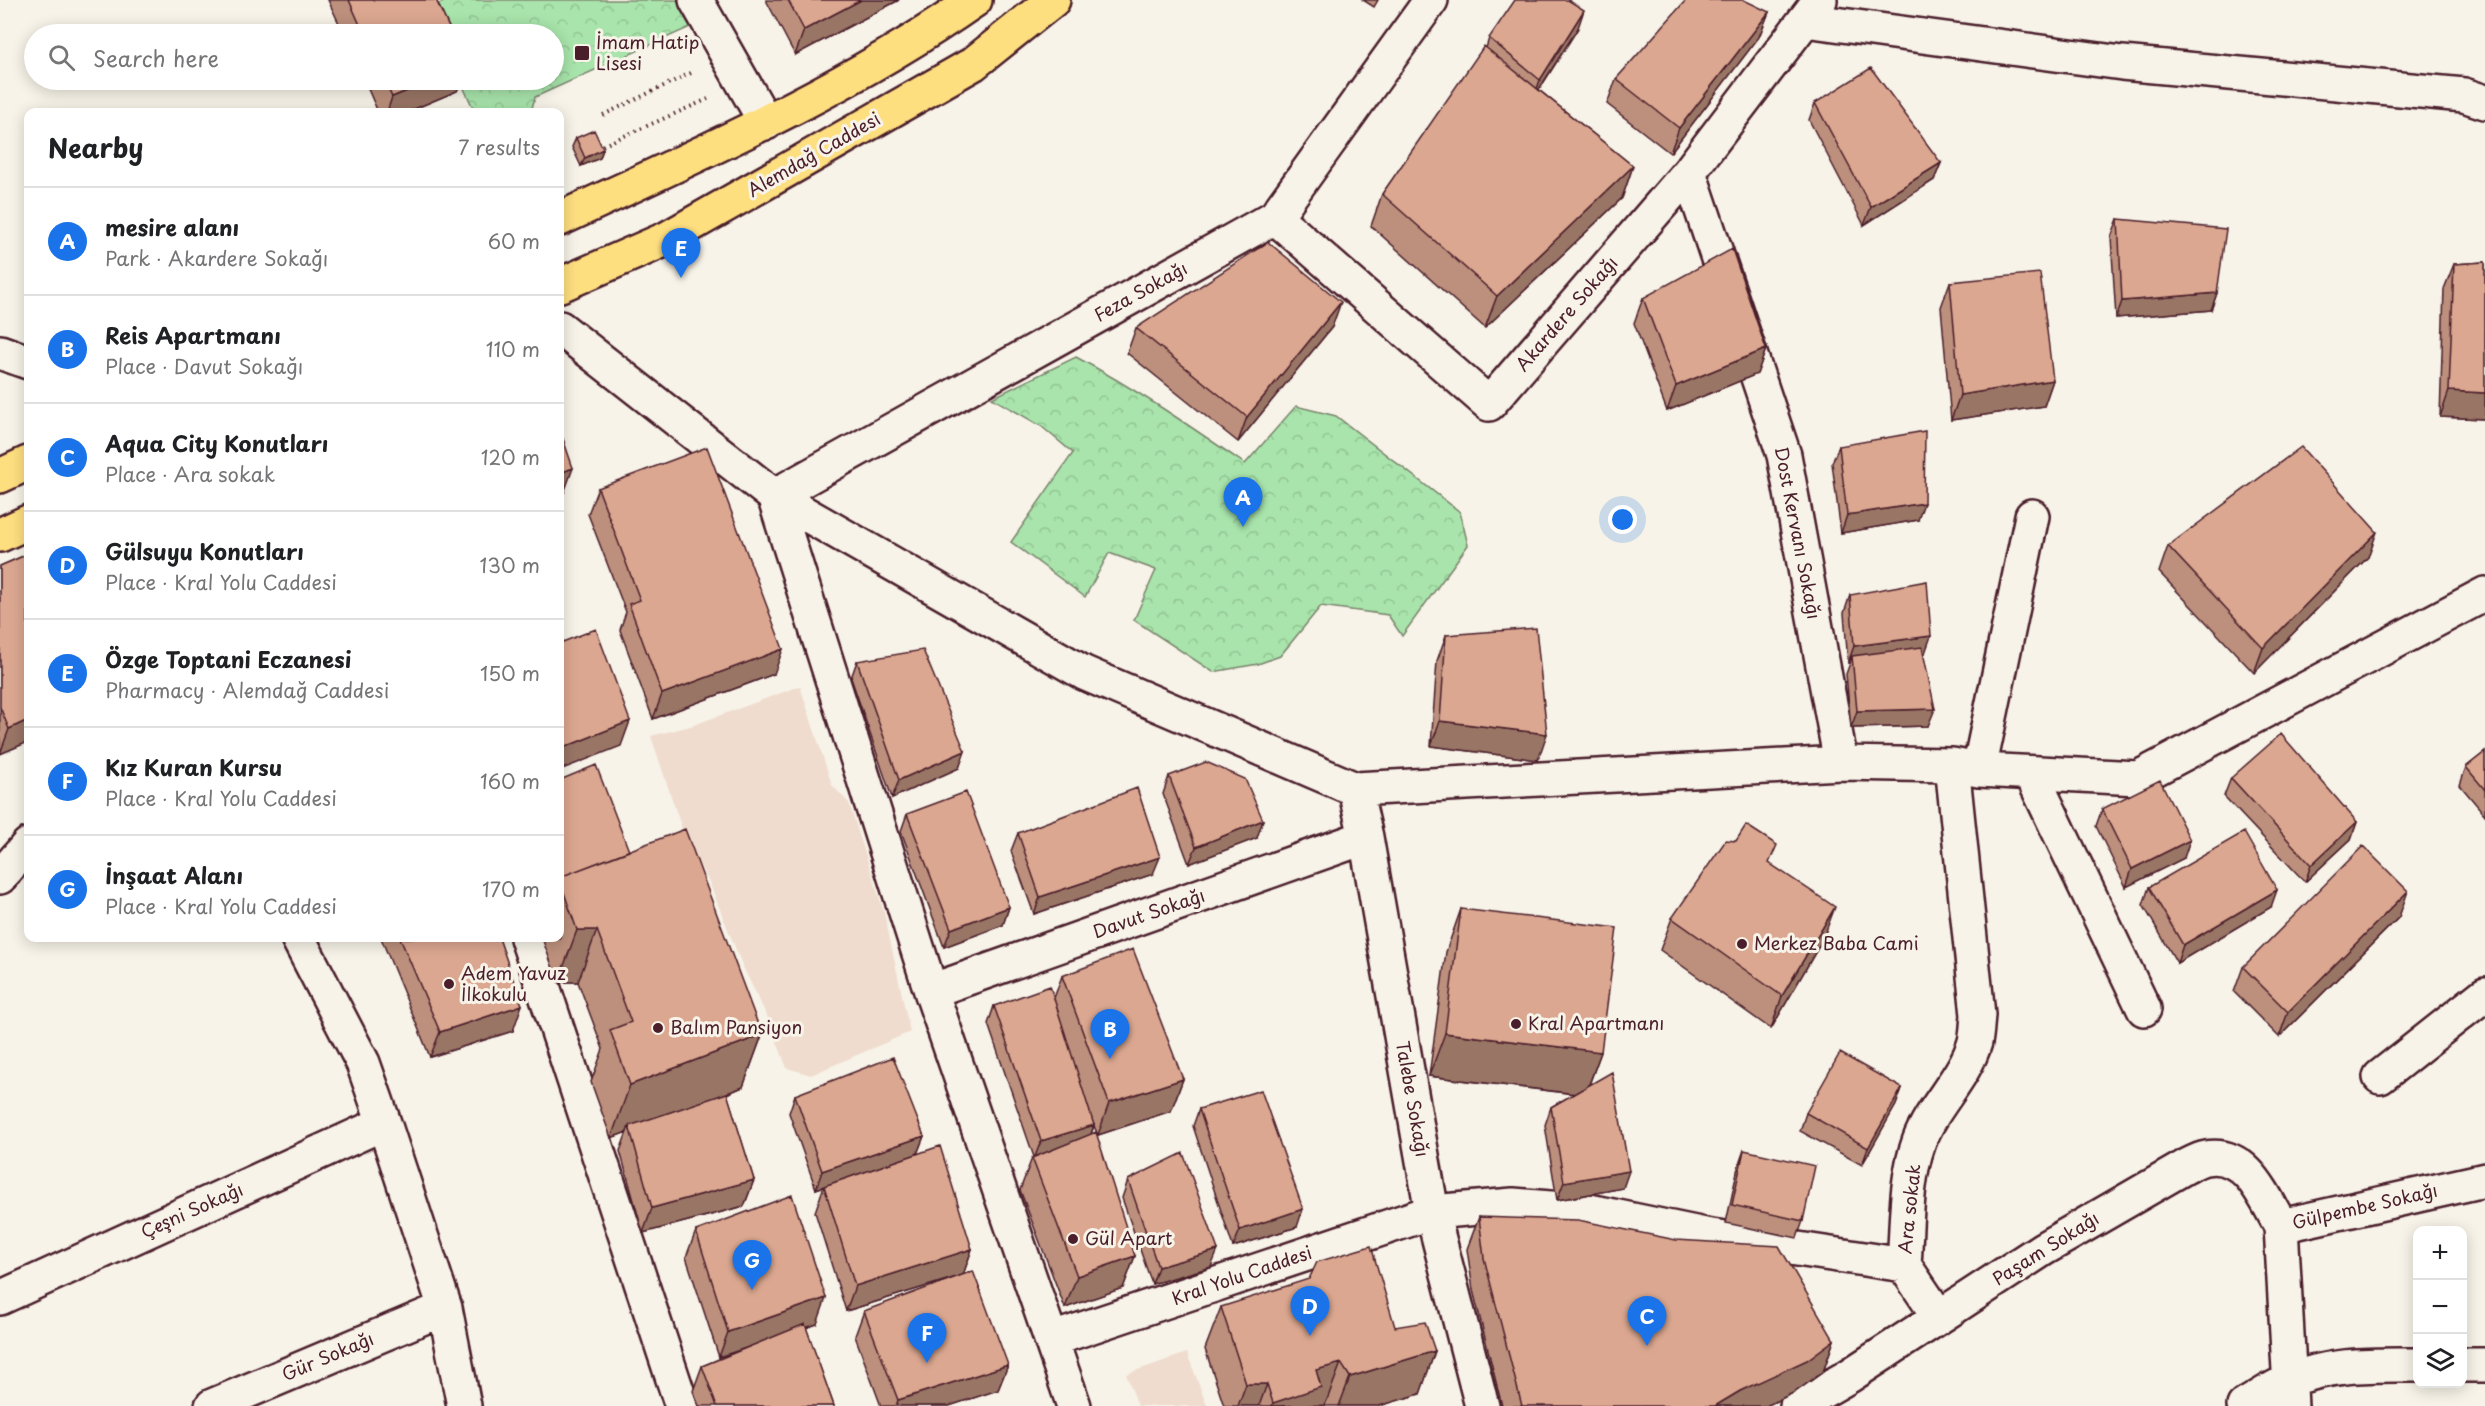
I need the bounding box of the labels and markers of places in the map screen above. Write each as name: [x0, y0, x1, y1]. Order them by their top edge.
place label: İmam Hatip Lisesi: [596, 28, 699, 76]
marker: İmam Hatip Lisesi: [573, 44, 591, 62]
pin: E: [662, 228, 700, 278]
pin: A: [1224, 478, 1262, 527]
place label: Merkez Baba Cami: [1754, 929, 1919, 956]
marker: Merkez Baba Cami: [1735, 937, 1749, 951]
place label: Adem Yavuz İlkokulu: [461, 959, 566, 1007]
marker: Adem Yavuz İlkokulu: [442, 977, 456, 991]
place label: Kral Apartmanı: [1528, 1009, 1664, 1036]
pin: B: [1090, 1010, 1130, 1059]
place label: Balım Pansiyon: [670, 1013, 802, 1040]
marker: Kral Apartmanı: [1509, 1017, 1523, 1031]
marker: Balım Pansiyon: [651, 1021, 665, 1035]
place label: Gül Apart: [1085, 1224, 1172, 1251]
marker: Gül Apart: [1066, 1232, 1080, 1246]
pin: G: [732, 1240, 771, 1290]
pin: D: [1290, 1286, 1330, 1336]
pin: C: [1628, 1296, 1666, 1346]
pin: F: [908, 1314, 946, 1363]

